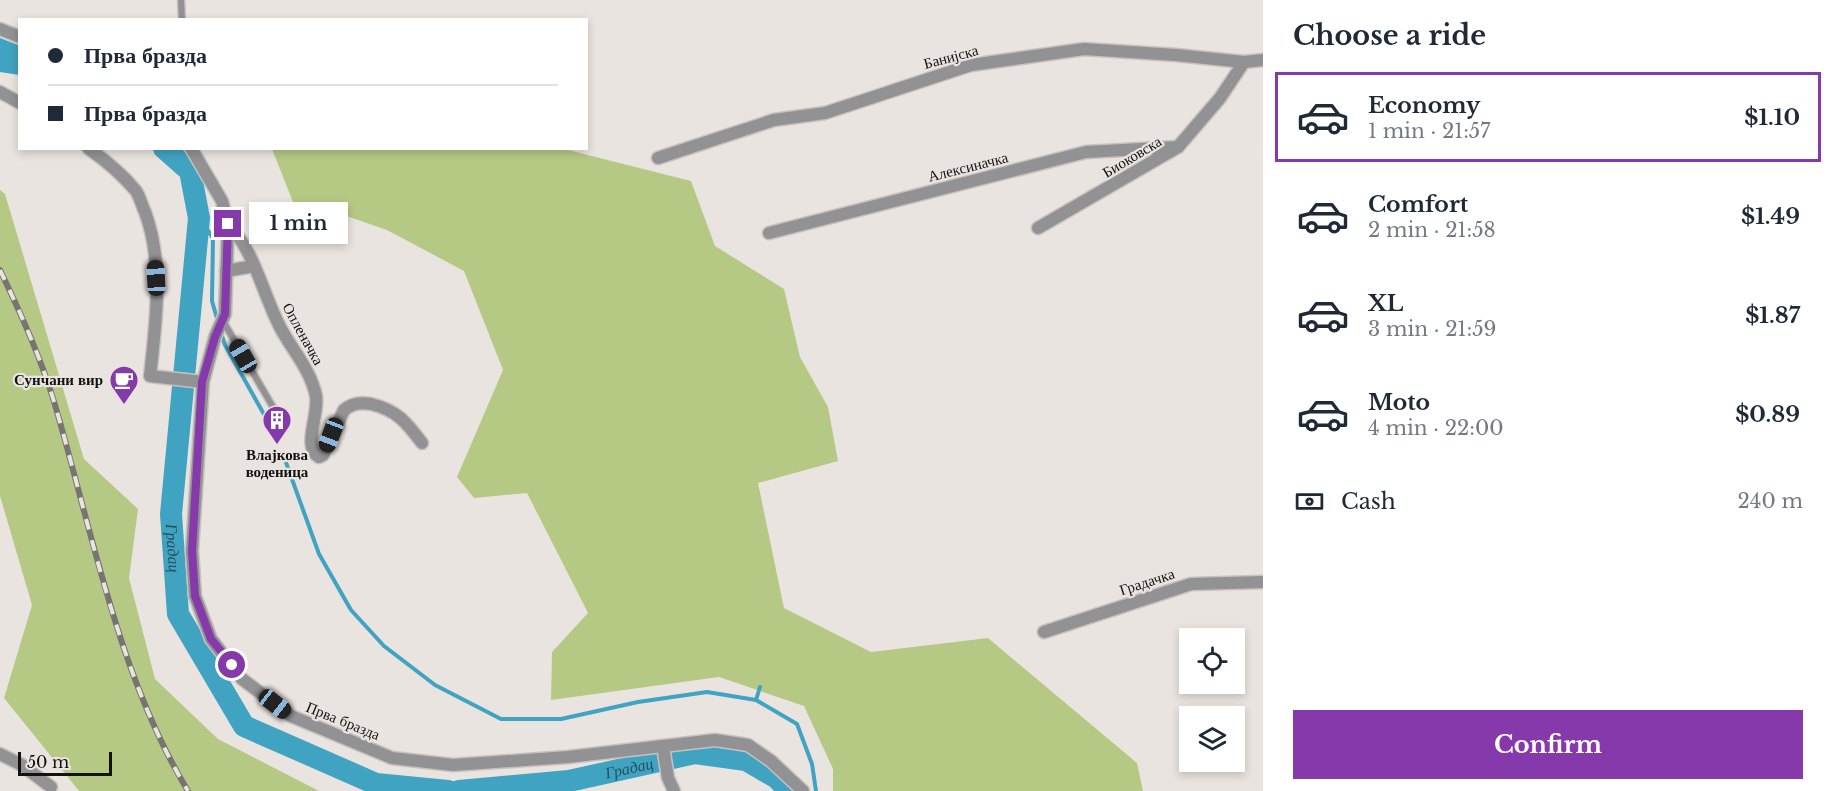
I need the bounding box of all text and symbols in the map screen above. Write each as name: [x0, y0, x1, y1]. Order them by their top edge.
text: Choose a ride: [1293, 19, 1486, 52]
street label: Банијска: [921, 40, 981, 73]
text: Прва бразда: [84, 42, 207, 69]
icon: car: [1296, 90, 1350, 144]
text: Economy: [1368, 92, 1480, 119]
text: Прва бразда: [84, 100, 207, 127]
text: $1.10: [1744, 104, 1800, 131]
text: 1 min · 21:57: [1368, 119, 1490, 143]
street label: Биоковска: [1099, 131, 1165, 182]
street label: Алексиначка: [926, 147, 1010, 186]
icon: car: [1296, 189, 1350, 243]
text: Comfort: [1368, 191, 1468, 218]
callout: 1 min: [249, 203, 348, 245]
text: $1.49: [1741, 203, 1800, 230]
route end: [214, 210, 241, 237]
text: 1 min: [270, 211, 327, 235]
text: 2 min · 21:58: [1368, 218, 1496, 242]
car: [146, 260, 166, 296]
icon: car: [1296, 288, 1350, 342]
text: XL: [1368, 290, 1403, 317]
street label: Опленачка: [279, 299, 328, 369]
text: $1.87: [1745, 302, 1800, 329]
text: 3 min · 21:59: [1368, 317, 1496, 341]
car: [226, 336, 260, 376]
cafe icon: Сунчани вир: [108, 364, 140, 406]
place label: Сунчани вир: [14, 370, 103, 389]
icon: car: [1296, 387, 1350, 441]
text: Moto: [1368, 389, 1430, 416]
text: $0.89: [1735, 401, 1800, 428]
building icon: Влајкова воденица: [261, 404, 293, 446]
car: [316, 415, 346, 455]
text: 4 min · 22:00: [1368, 416, 1504, 440]
place label: Влајкова воденица: [246, 445, 309, 481]
icon: cash: [1293, 485, 1326, 518]
text: Cash: [1341, 488, 1396, 515]
text: 240 m: [1738, 489, 1803, 513]
water label: Градац: [162, 522, 185, 573]
street label: Градачка: [1117, 564, 1177, 599]
map controls: [1179, 628, 1245, 772]
button: locate: [1179, 628, 1245, 694]
route start: [218, 651, 245, 678]
car: [255, 686, 295, 722]
street label: Прва бразда: [304, 697, 383, 744]
button: layers: [1179, 706, 1245, 772]
button: Confirm: [1293, 710, 1803, 779]
scale bar: [18, 749, 112, 776]
text: 50 m: [27, 752, 69, 772]
water label: Градац: [602, 753, 655, 783]

